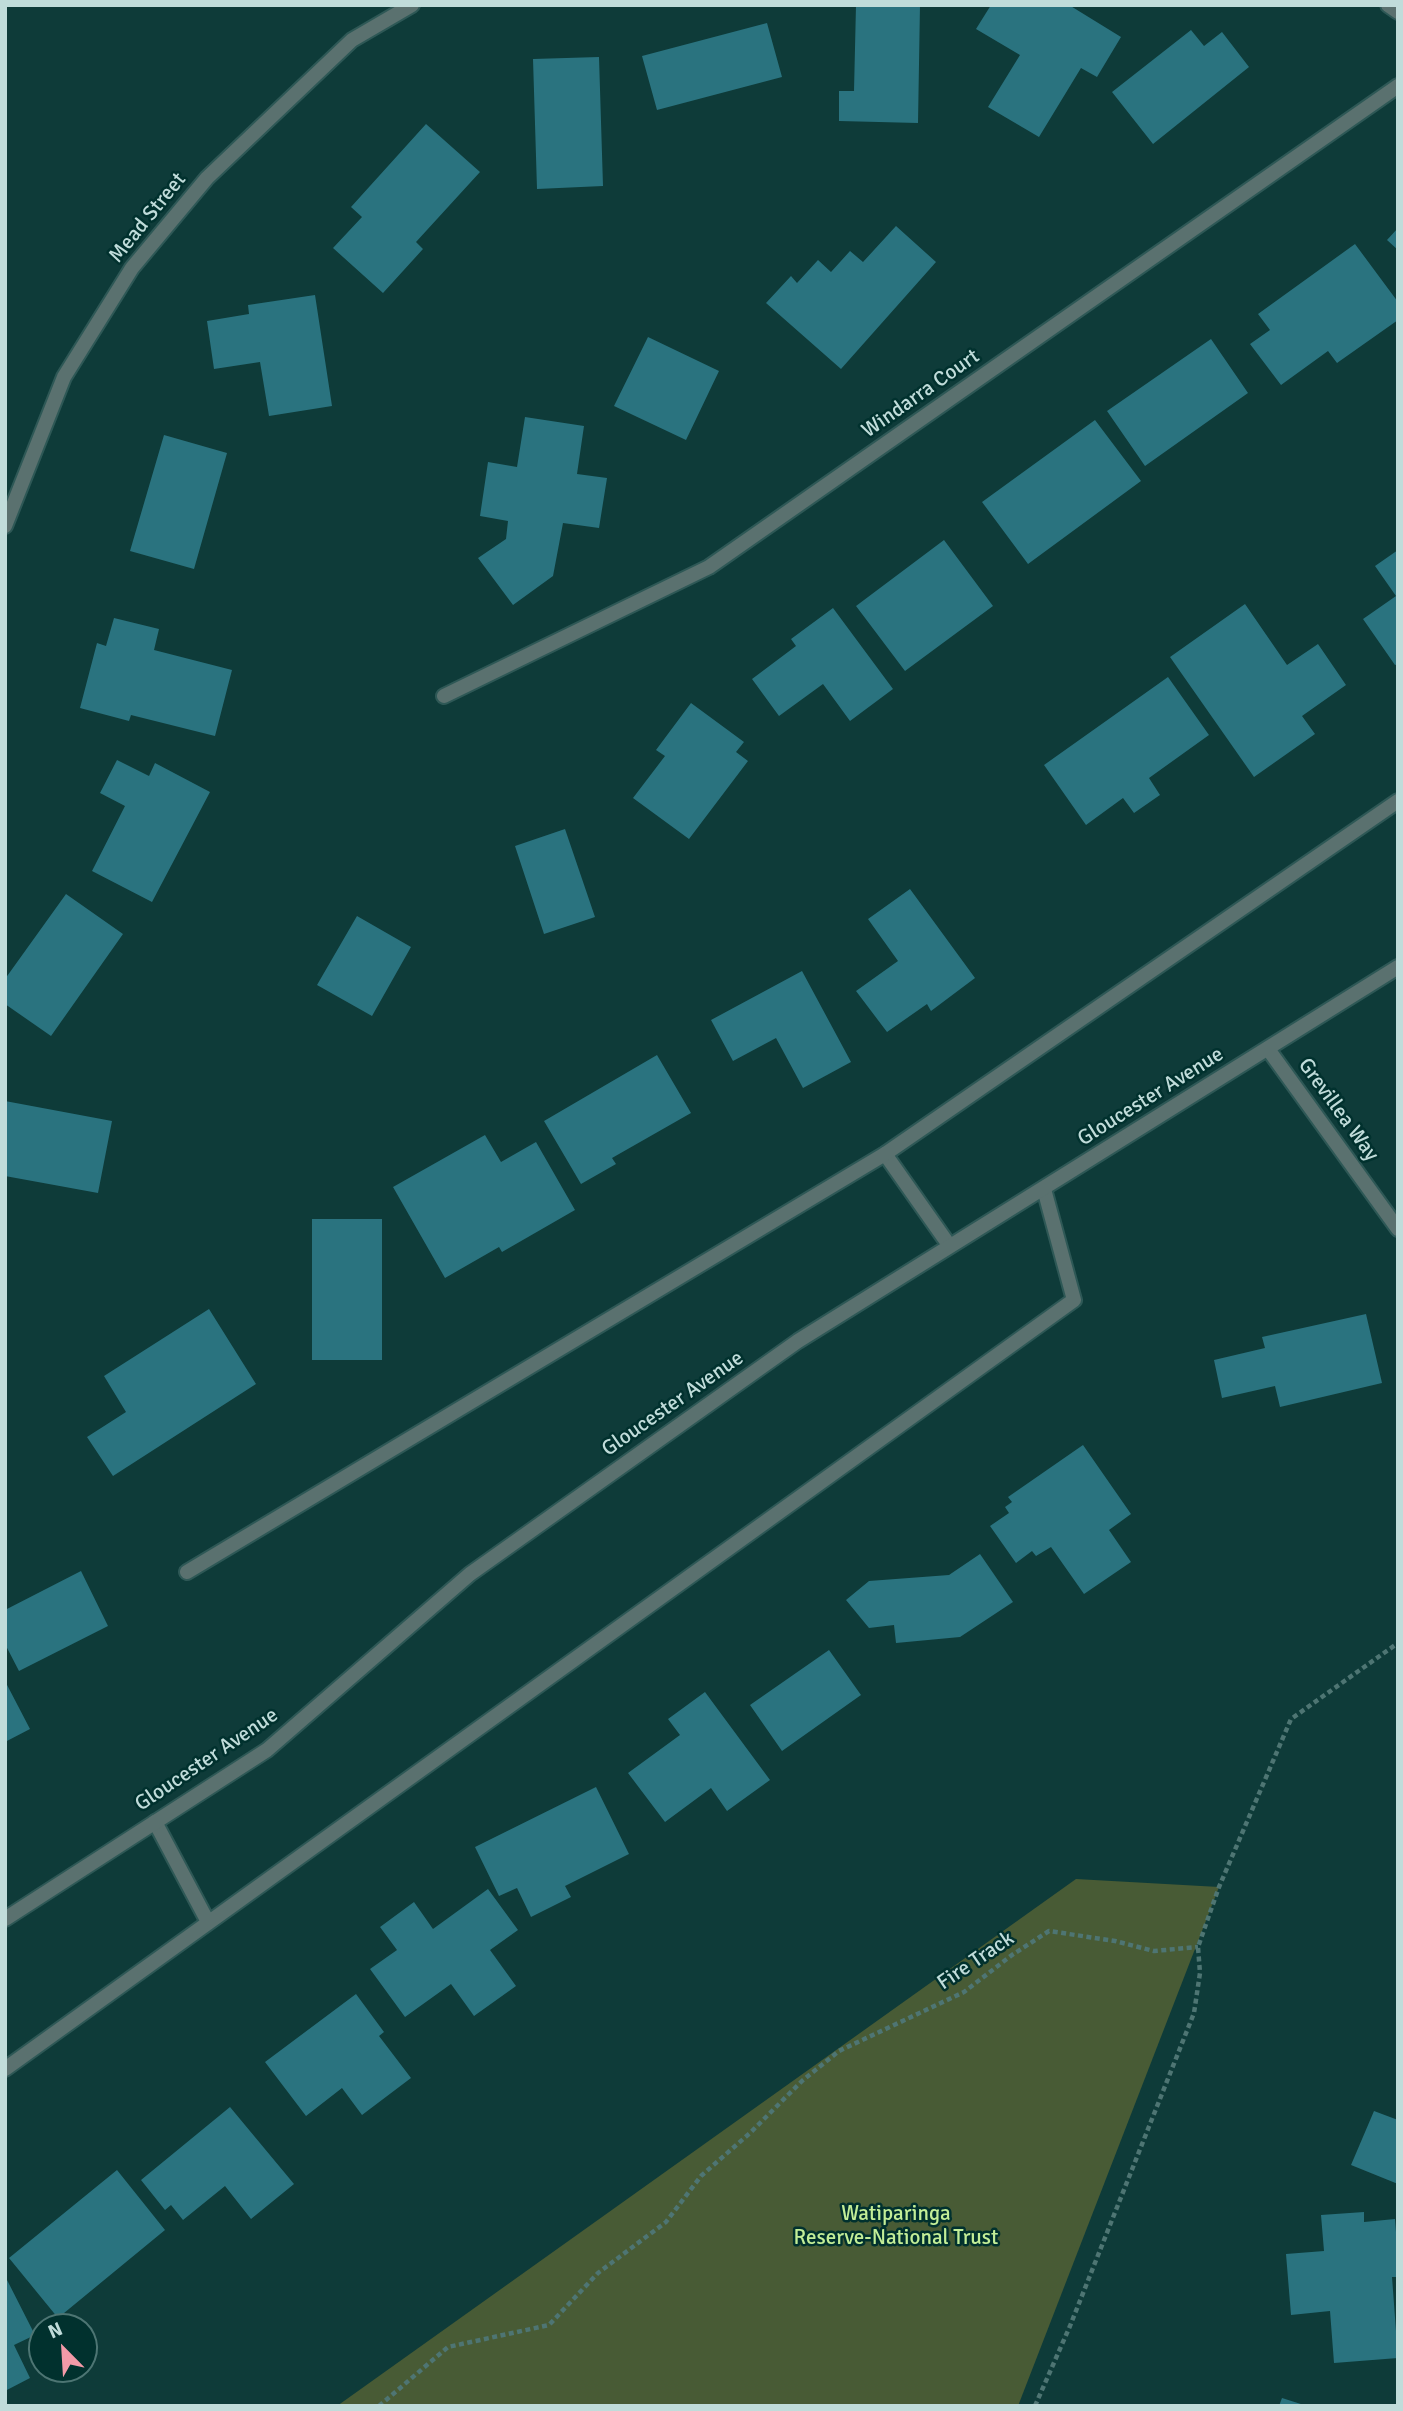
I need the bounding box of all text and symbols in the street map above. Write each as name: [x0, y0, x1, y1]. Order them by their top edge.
street label: Mead Street: [104, 168, 192, 268]
street label: Windarra Court: [857, 344, 985, 444]
street label: Gloucester Avenue: [1074, 1042, 1228, 1152]
street label: Grevillea Way: [1292, 1054, 1384, 1166]
street label: Gloucester Avenue: [597, 1346, 749, 1462]
street label: Gloucester Avenue: [131, 1703, 283, 1817]
street label: Fire Track: [933, 1926, 1019, 1996]
park label: Watiparinga Reserve-National Trust: [794, 2201, 998, 2251]
north arrow: [28, 2313, 98, 2383]
text: N: [44, 2317, 66, 2344]

